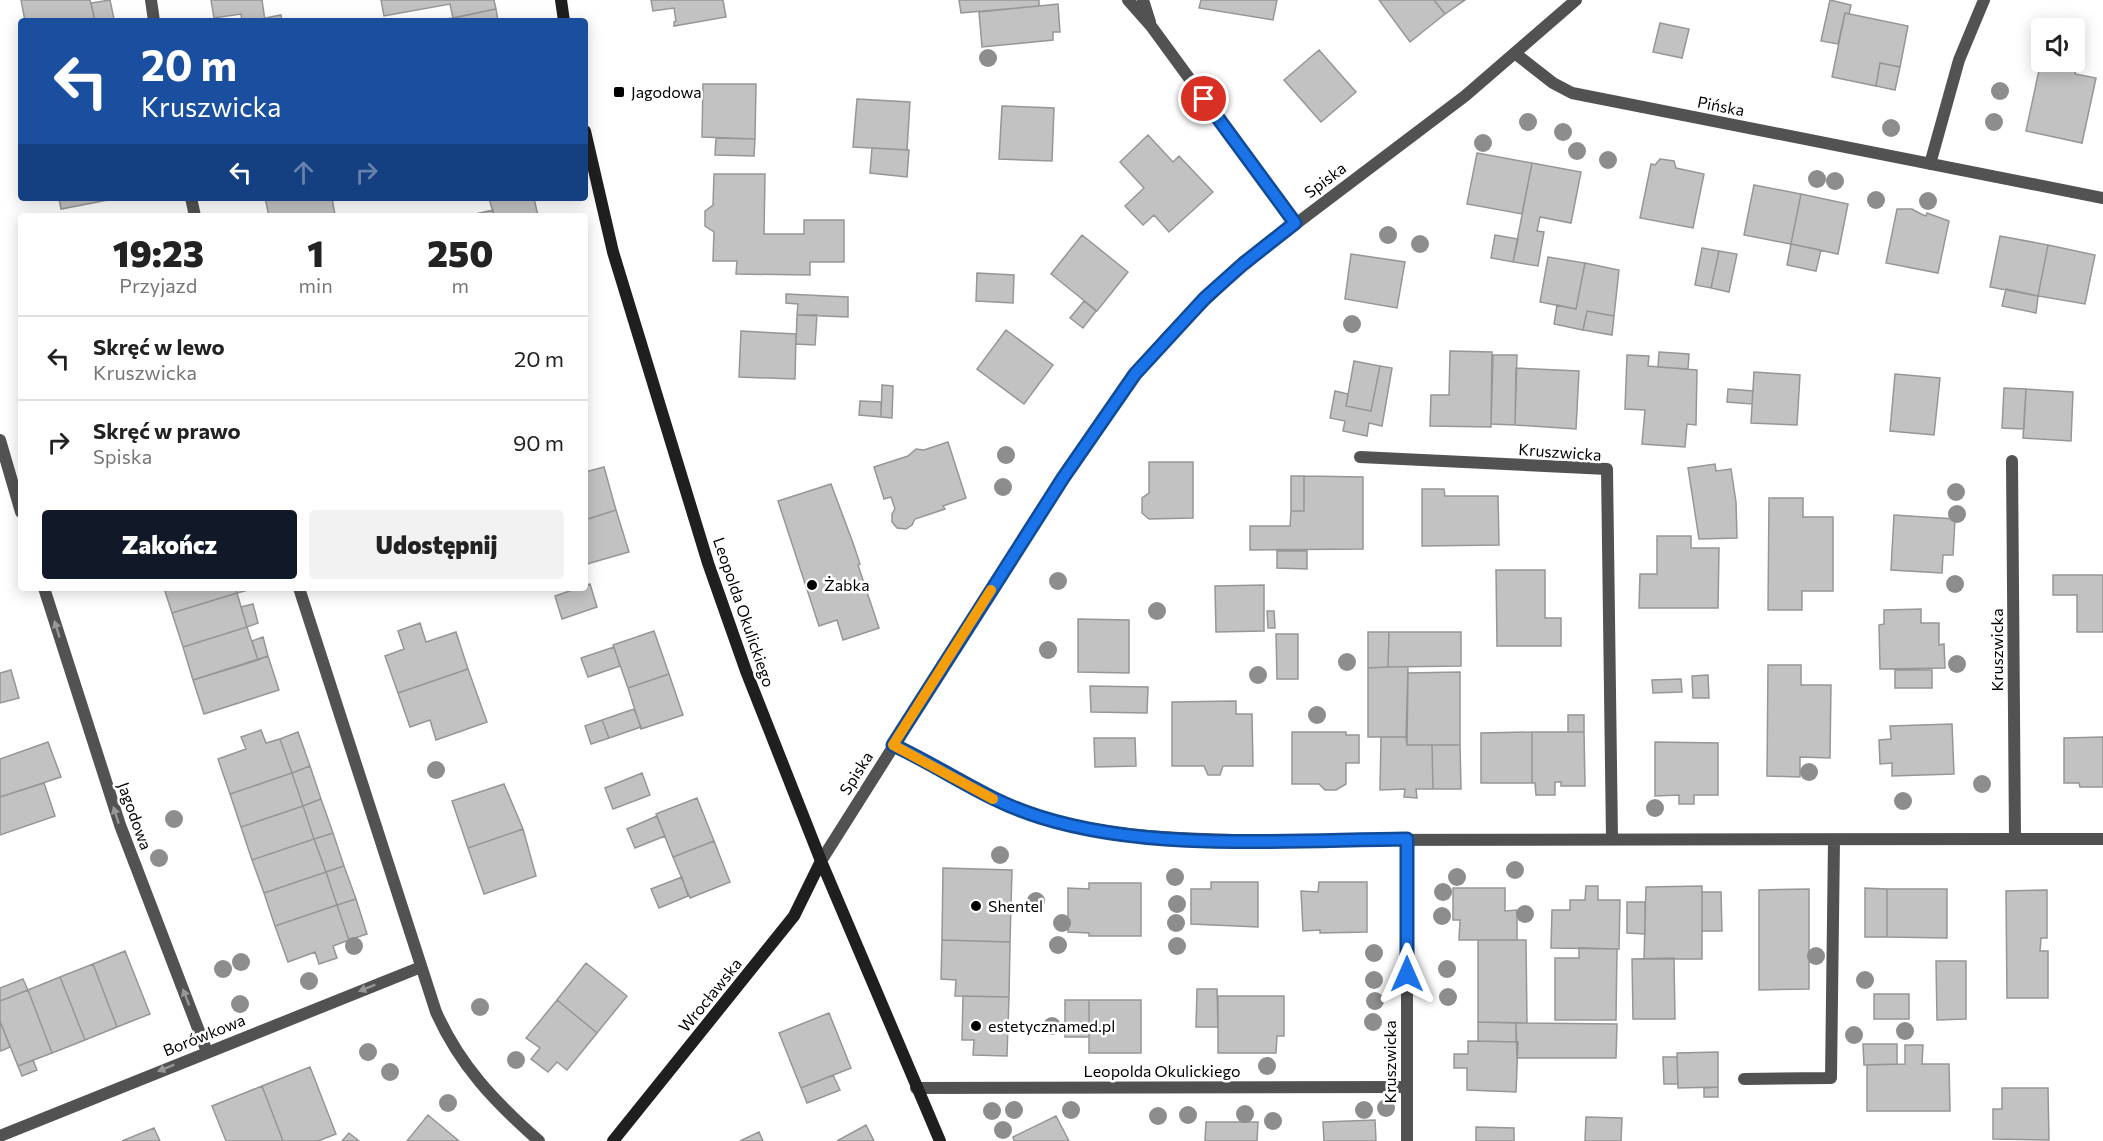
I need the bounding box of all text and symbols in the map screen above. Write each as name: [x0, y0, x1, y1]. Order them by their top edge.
map controls: [2031, 18, 2085, 72]
button: sound: [2031, 18, 2085, 72]
text: 20 m: [141, 38, 237, 90]
icon: left: [42, 42, 120, 120]
pin: [1178, 73, 1229, 124]
place label: Jagodowa: [631, 82, 702, 101]
icon: arrive: [1187, 82, 1220, 115]
marker: Jagodowa: [612, 85, 626, 99]
text: Kruszwicka: [141, 90, 281, 123]
street label: Pińska: [1696, 92, 1746, 119]
icon: left: [224, 156, 257, 189]
icon: ahead: [287, 156, 320, 189]
icon: right: [350, 156, 383, 189]
street label: Spiska: [1300, 158, 1349, 201]
text: 19:23: [113, 230, 204, 274]
text: 1: [307, 230, 324, 274]
text: 250: [427, 230, 493, 274]
text: Przyjazd: [119, 273, 197, 297]
text: min: [299, 273, 333, 297]
text: m: [452, 273, 469, 297]
text: Skręć w lewo: [93, 333, 225, 360]
icon: left: [42, 342, 75, 375]
text: 20 m: [514, 345, 564, 372]
text: Kruszwicka: [93, 360, 197, 384]
text: Skręć w prawo: [93, 417, 241, 444]
icon: right: [42, 426, 75, 459]
text: 90 m: [513, 429, 564, 456]
street label: Kruszwicka: [1518, 439, 1602, 464]
text: Spiska: [93, 444, 152, 468]
button: Zakończ: [42, 510, 297, 579]
button: Udostępnij: [309, 510, 564, 579]
street label: Leopolda Okulickiego: [710, 535, 779, 689]
place label: Żabka: [824, 575, 870, 594]
marker: Żabka: [805, 578, 819, 592]
street label: Kruszwicka: [1987, 608, 2006, 692]
one-way arrow: [51, 620, 61, 638]
street label: Spiska: [835, 748, 876, 798]
street label: Jagodowa: [114, 779, 156, 852]
one-way arrow: [111, 806, 121, 824]
place label: Shentel: [988, 896, 1043, 915]
marker: Shentel: [969, 899, 983, 913]
position arrow: [1375, 942, 1439, 1006]
street label: Wrocławska: [674, 954, 745, 1035]
one-way arrow: [357, 983, 375, 993]
one-way arrow: [181, 988, 190, 1006]
street label: Borówkowa: [160, 1009, 248, 1060]
place label: estetycznamed.pl: [988, 1016, 1115, 1035]
marker: estetycznamed.pl: [969, 1019, 983, 1033]
street label: Kruszwicka: [1380, 1020, 1399, 1104]
street label: Leopolda Okulickiego: [1084, 1061, 1240, 1080]
one-way arrow: [157, 1064, 175, 1073]

